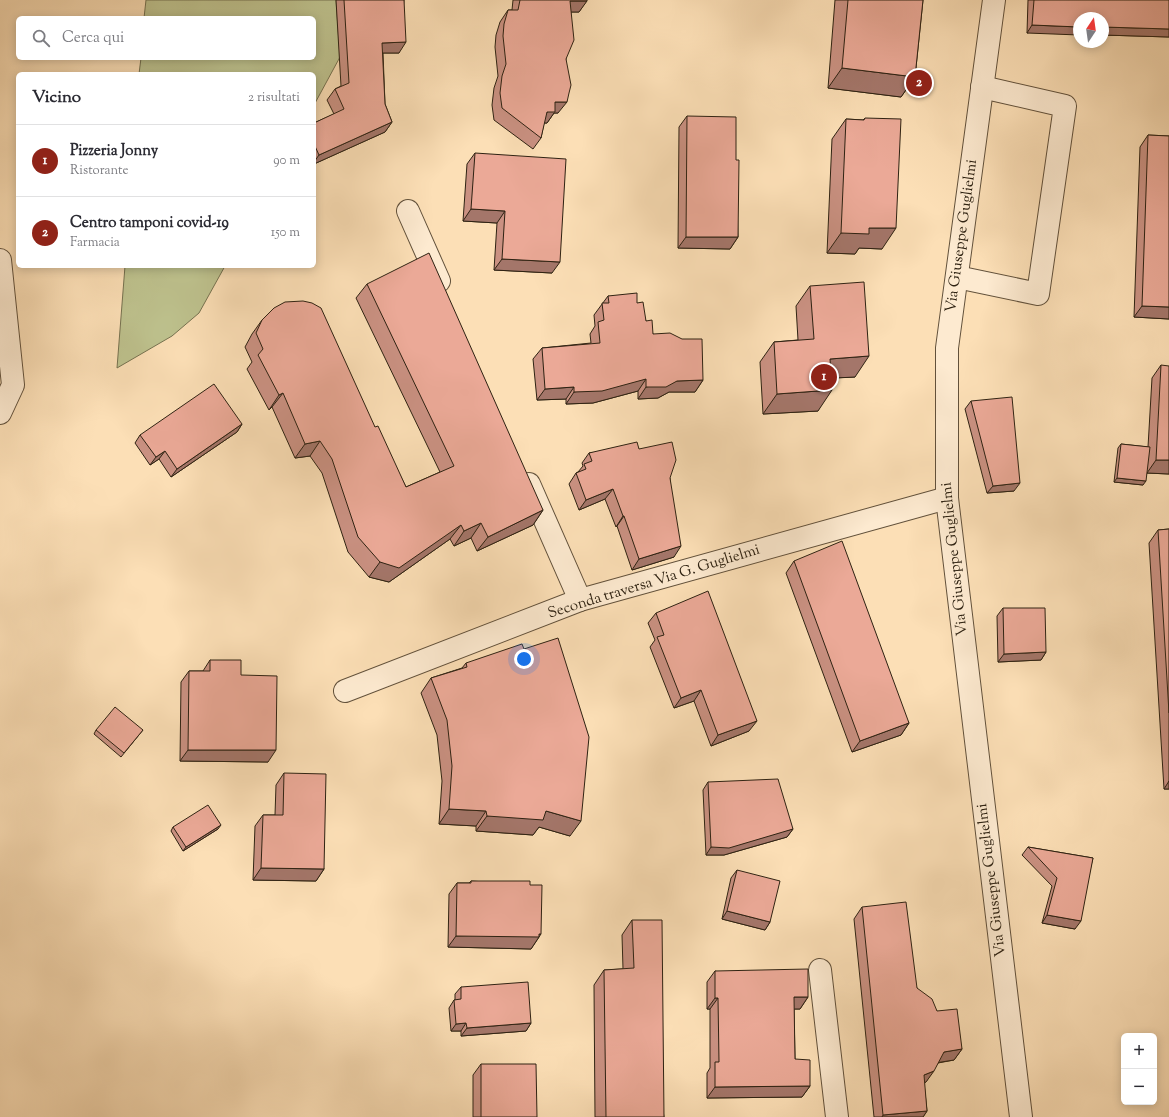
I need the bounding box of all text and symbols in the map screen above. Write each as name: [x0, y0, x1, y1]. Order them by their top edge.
north arrow: [1073, 12, 1109, 48]
search box: [16, 16, 316, 60]
icon: search: [30, 27, 52, 49]
text: Cerca qui: [62, 28, 124, 49]
pin: 2: [906, 68, 932, 98]
text: Vicino: [32, 86, 81, 110]
text: 2 risultati: [248, 89, 300, 107]
text: Pizzeria Jonny: [70, 141, 158, 162]
text: 1: [43, 152, 47, 170]
text: 90 m: [273, 152, 300, 170]
street label: Via Giuseppe Guglielmi: [941, 158, 983, 314]
text: Ristorante: [70, 162, 129, 180]
text: Centro tamponi covid-19: [70, 213, 229, 234]
text: 2: [42, 224, 48, 242]
text: 150 m: [271, 224, 300, 242]
text: Farmacia: [70, 234, 120, 252]
pin: 1: [811, 362, 837, 392]
street label: Via Giuseppe Guglielmi: [936, 481, 974, 637]
street label: Seconda traversa Via G. Guglielmi: [545, 540, 763, 624]
your location: [514, 649, 534, 669]
street label: Via Giuseppe Guglielmi: [972, 802, 1012, 958]
map controls: [1121, 1033, 1157, 1105]
button: +: [1121, 1033, 1157, 1069]
button: −: [1121, 1069, 1157, 1105]

